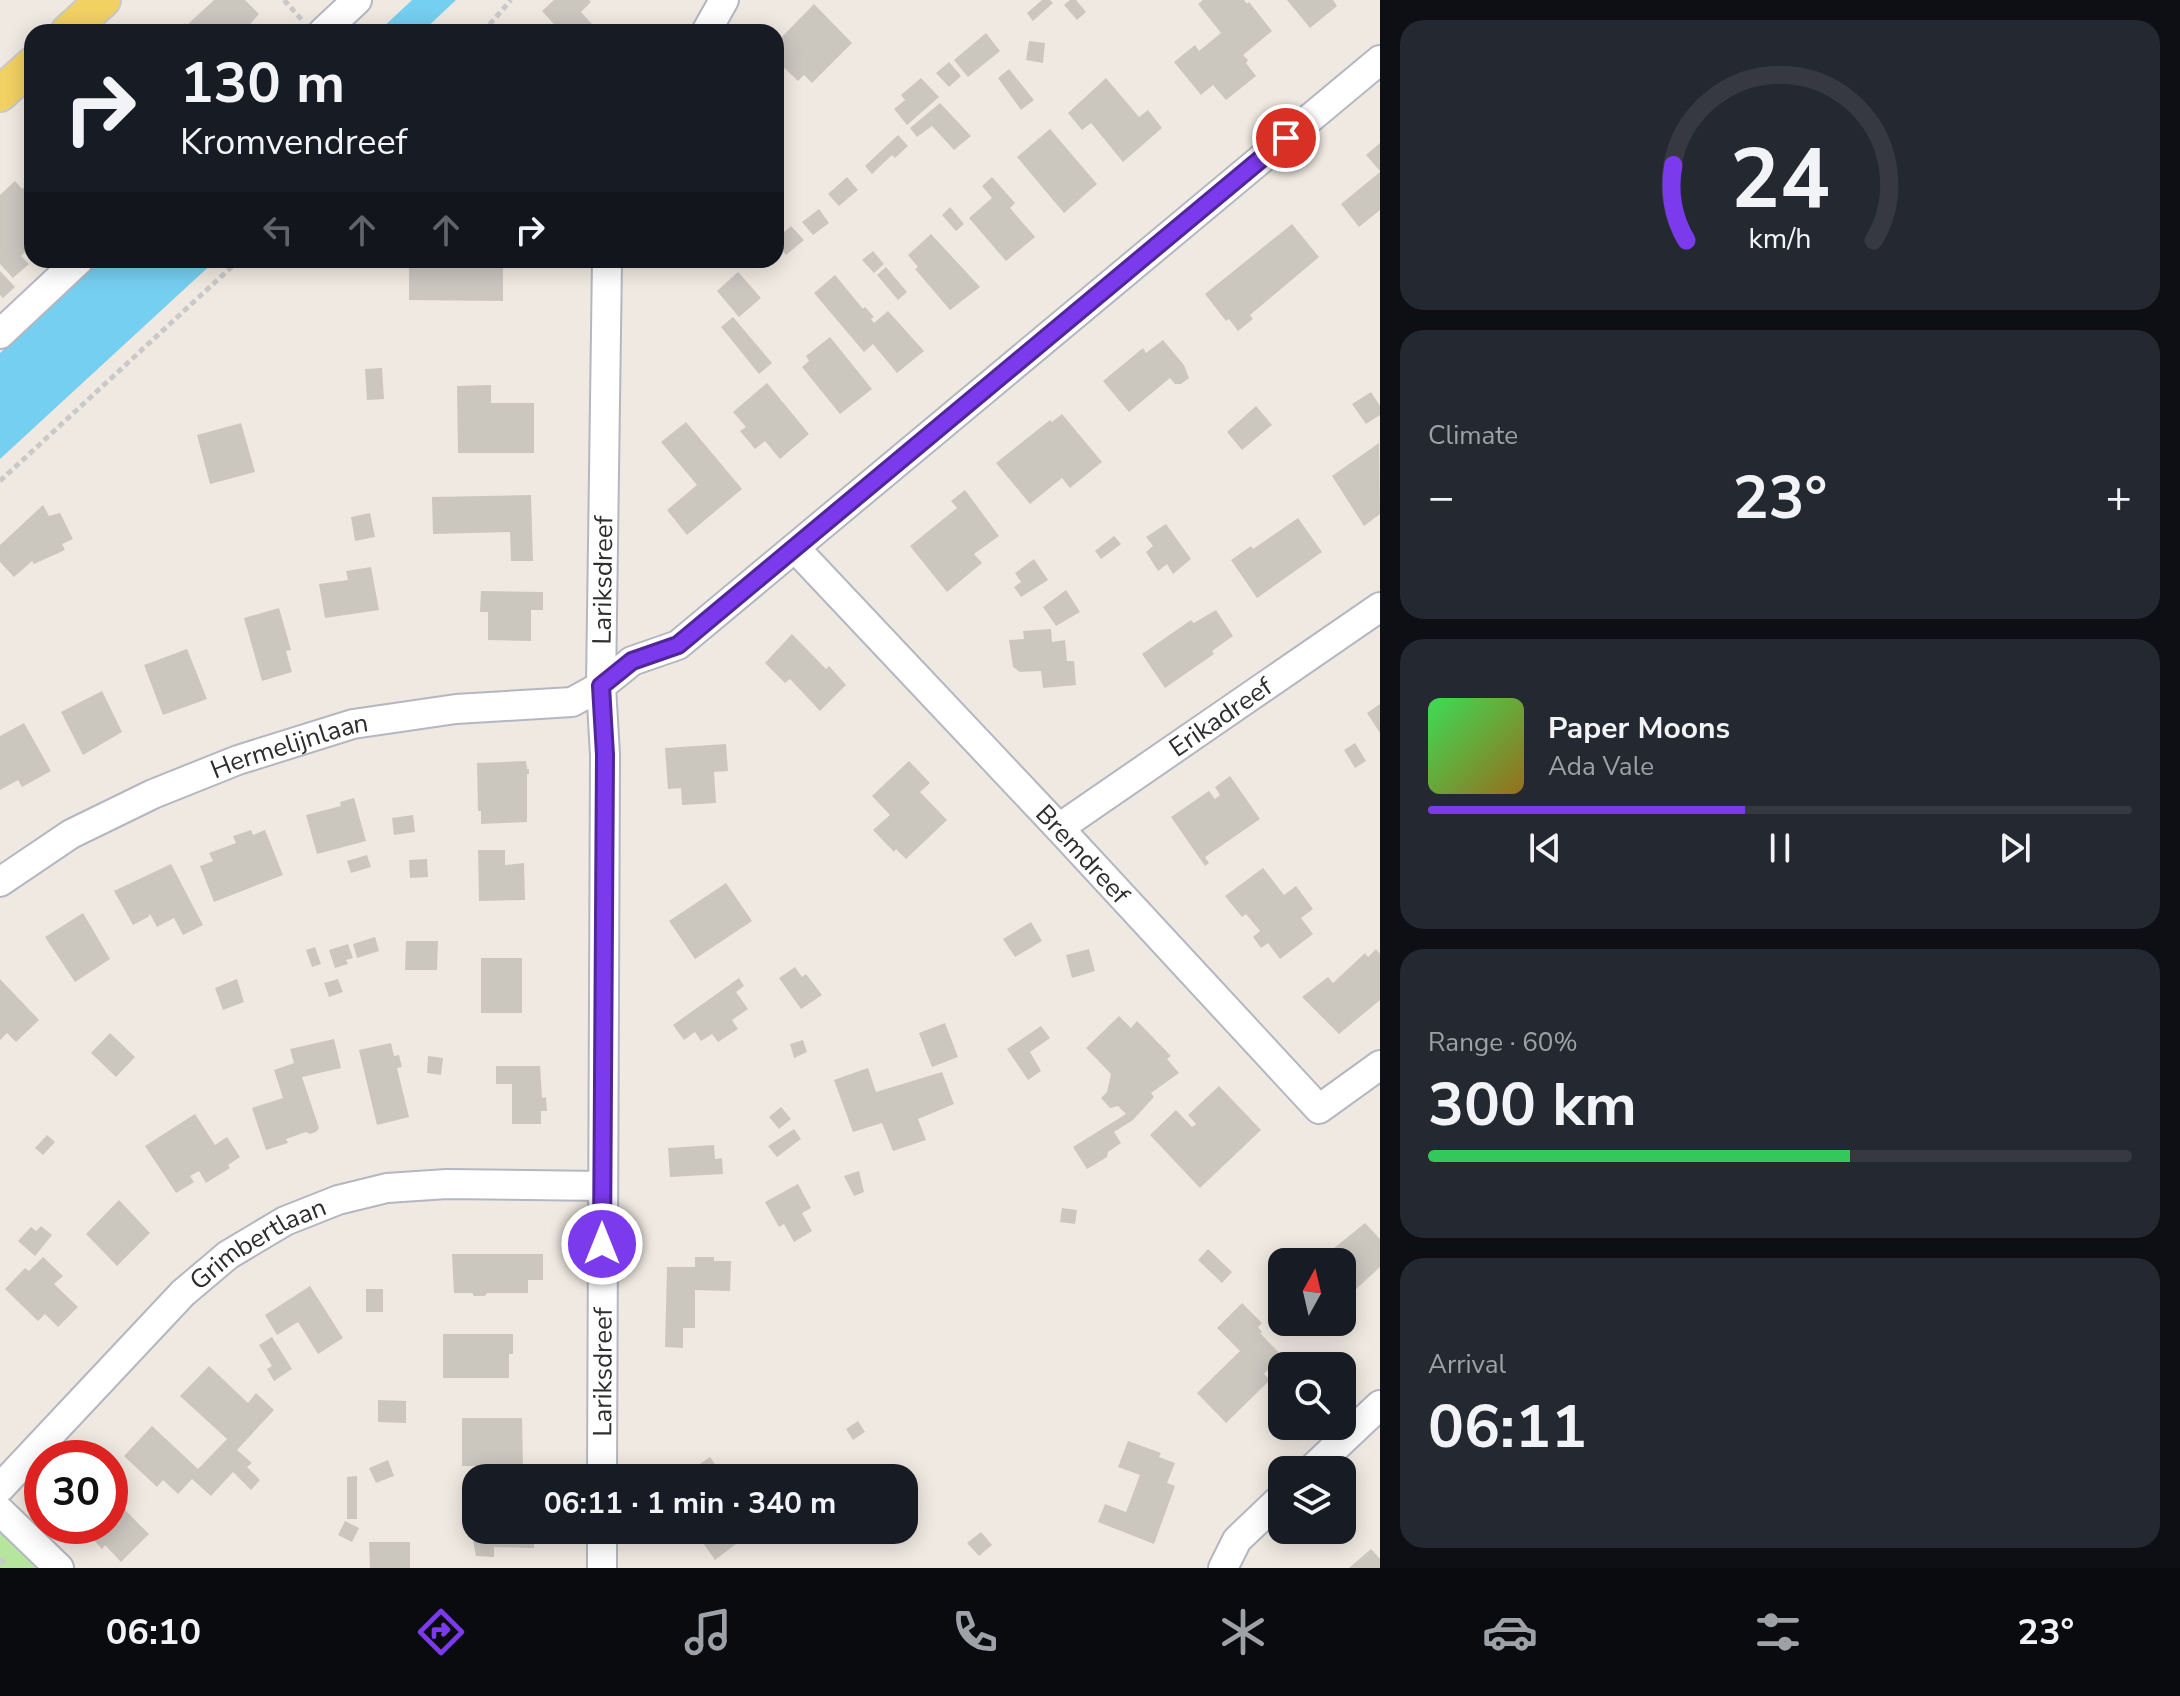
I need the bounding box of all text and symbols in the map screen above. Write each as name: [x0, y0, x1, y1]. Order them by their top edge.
text: 130 m: [180, 45, 345, 122]
icon: right: [48, 56, 152, 160]
pin: [1252, 104, 1320, 172]
icon: arrive: [1264, 116, 1308, 160]
text: Kromvendreef: [180, 118, 408, 167]
text: 24: [1730, 122, 1830, 235]
icon: left: [256, 208, 300, 252]
icon: ahead: [340, 208, 384, 252]
icon: ahead: [424, 208, 468, 252]
icon: right: [508, 208, 552, 252]
text: km/h: [1749, 219, 1811, 258]
text: Climate: [1428, 418, 1518, 453]
text: 23°: [1733, 457, 1827, 539]
text: −: [1428, 468, 1454, 528]
text: +: [2106, 468, 2132, 528]
street label: Lariksdreef: [585, 515, 621, 645]
street label: Erikadreef: [1162, 669, 1279, 765]
street label: Hermelijnlaan: [205, 705, 370, 787]
text: Paper Moons: [1548, 708, 1730, 749]
text: Ada Vale: [1548, 749, 1654, 784]
street label: Bremdreef: [1028, 797, 1138, 912]
icon: previous: [1523, 826, 1567, 870]
icon: pause: [1758, 826, 1802, 870]
icon: next: [1993, 826, 2037, 870]
text: Range · 60%: [1428, 1025, 1578, 1060]
text: 300 km: [1428, 1064, 1637, 1146]
street label: Grimbertlaan: [182, 1189, 331, 1298]
position arrow: [560, 1202, 644, 1286]
north arrow: [1268, 1248, 1356, 1336]
map controls: [1268, 1248, 1356, 1544]
street label: Lariksdreef: [585, 1307, 621, 1437]
text: Arrival: [1428, 1347, 1506, 1382]
button: search: [1268, 1352, 1356, 1440]
text: 06:11: [1428, 1386, 1587, 1468]
speed limit sign: 30: [24, 1440, 128, 1544]
button: layers: [1268, 1456, 1356, 1544]
text: 06:11 · 1 min · 340 m: [544, 1483, 836, 1524]
icon: directions: [413, 1604, 469, 1660]
icon: music: [680, 1604, 736, 1660]
icon: phone: [947, 1604, 1003, 1660]
icon: climate: [1215, 1604, 1271, 1660]
icon: car: [1482, 1604, 1538, 1660]
icon: filters: [1750, 1604, 1806, 1660]
text: 06:10: [106, 1608, 201, 1657]
text: 23°: [2017, 1608, 2074, 1657]

